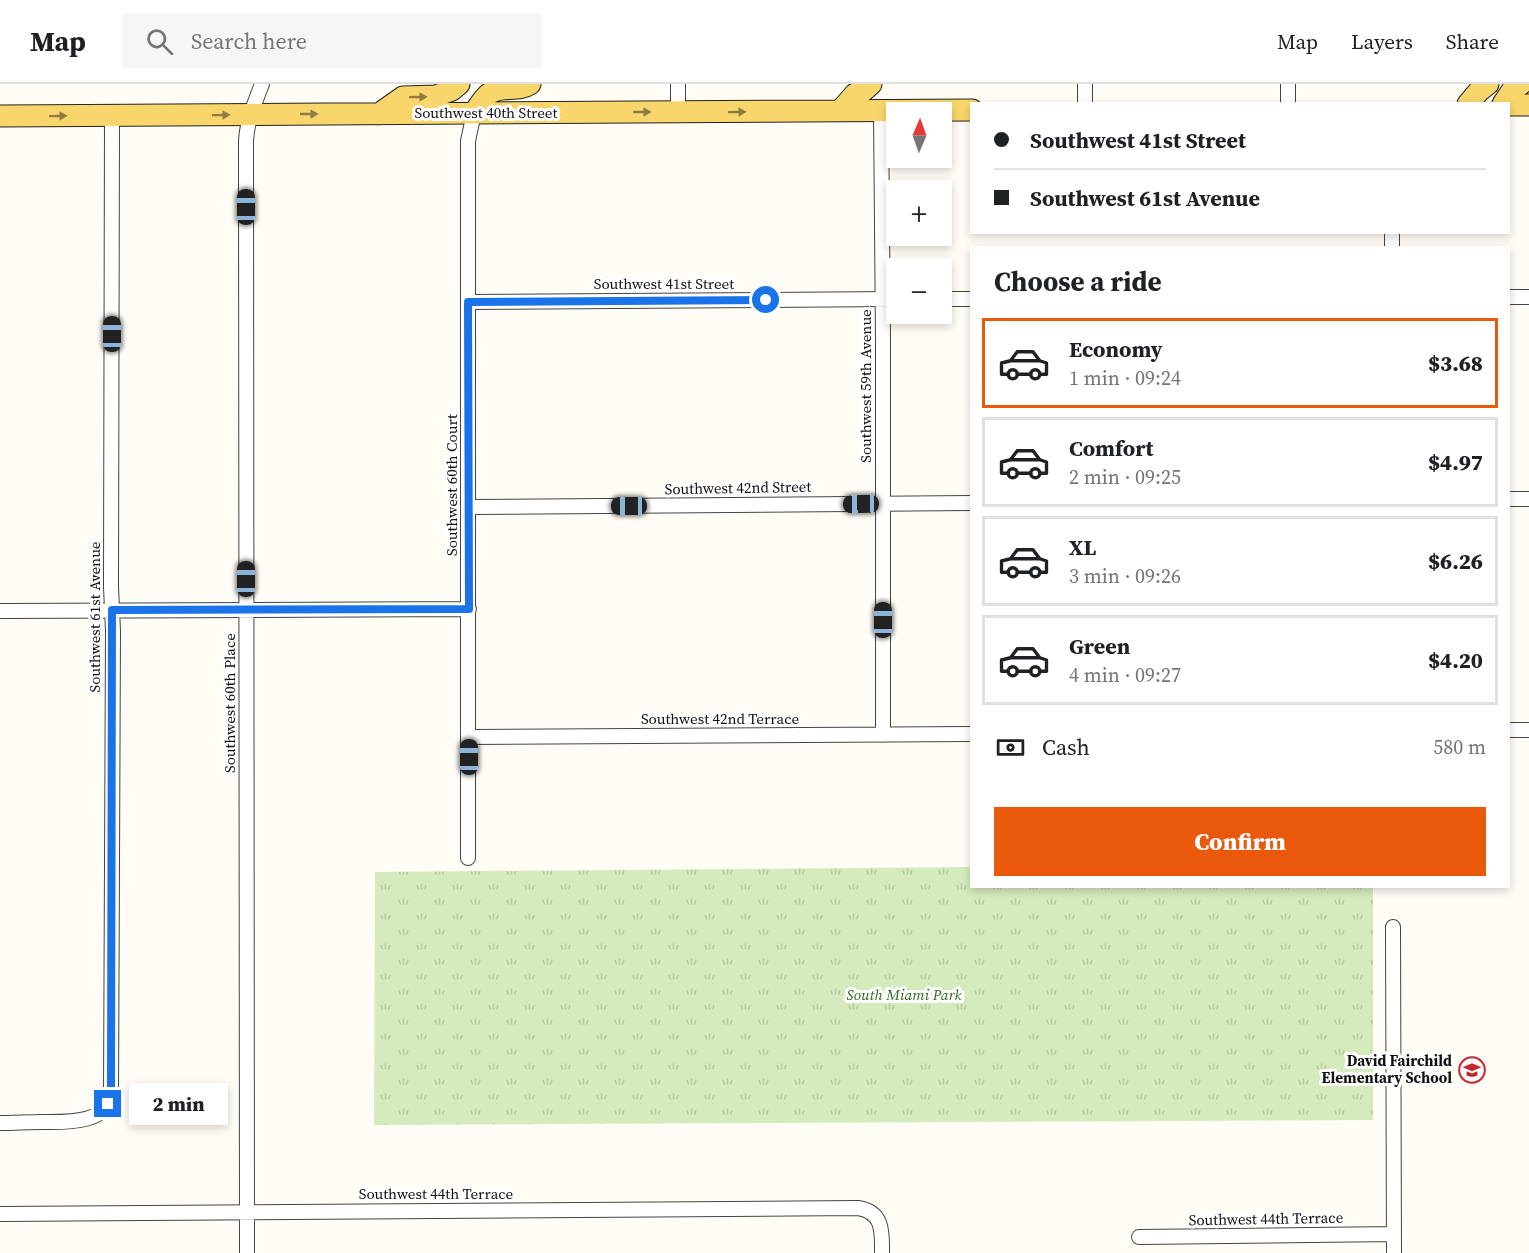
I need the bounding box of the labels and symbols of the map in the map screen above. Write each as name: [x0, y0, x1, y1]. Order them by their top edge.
one-way arrow: [409, 92, 428, 101]
street label: Southwest 40th Street: [415, 102, 558, 123]
north arrow: [886, 102, 952, 168]
one-way arrow: [633, 107, 652, 117]
one-way arrow: [727, 107, 746, 116]
one-way arrow: [300, 109, 319, 119]
one-way arrow: [211, 110, 230, 120]
one-way arrow: [49, 111, 68, 121]
car: [237, 189, 255, 225]
street label: Southwest 41st Street: [594, 273, 734, 294]
route start: [752, 286, 779, 313]
street label: Southwest 59th Avenue: [855, 309, 876, 463]
car: [103, 316, 121, 352]
street label: Southwest 60th Court: [441, 414, 462, 556]
street label: Southwest 42nd Street: [665, 476, 812, 499]
car: [843, 495, 879, 513]
car: [611, 497, 647, 515]
street label: Southwest 61st Avenue: [84, 541, 105, 692]
car: [237, 561, 255, 597]
car: [874, 602, 892, 638]
street label: Southwest 60th Place: [219, 633, 240, 773]
street label: Southwest 42nd Terrace: [641, 708, 799, 729]
car: [460, 739, 478, 775]
park label: South Miami Park: [847, 984, 962, 1005]
place label: David Fairchild Elementary School: [1322, 1050, 1452, 1088]
school or university icon: David Fairchild Elementary School: [1457, 1055, 1487, 1085]
callout: 2 min: [129, 1083, 228, 1125]
route end: [94, 1090, 121, 1117]
street label: Southwest 44th Terrace: [359, 1183, 514, 1204]
street label: Southwest 44th Terrace: [1189, 1207, 1344, 1230]

